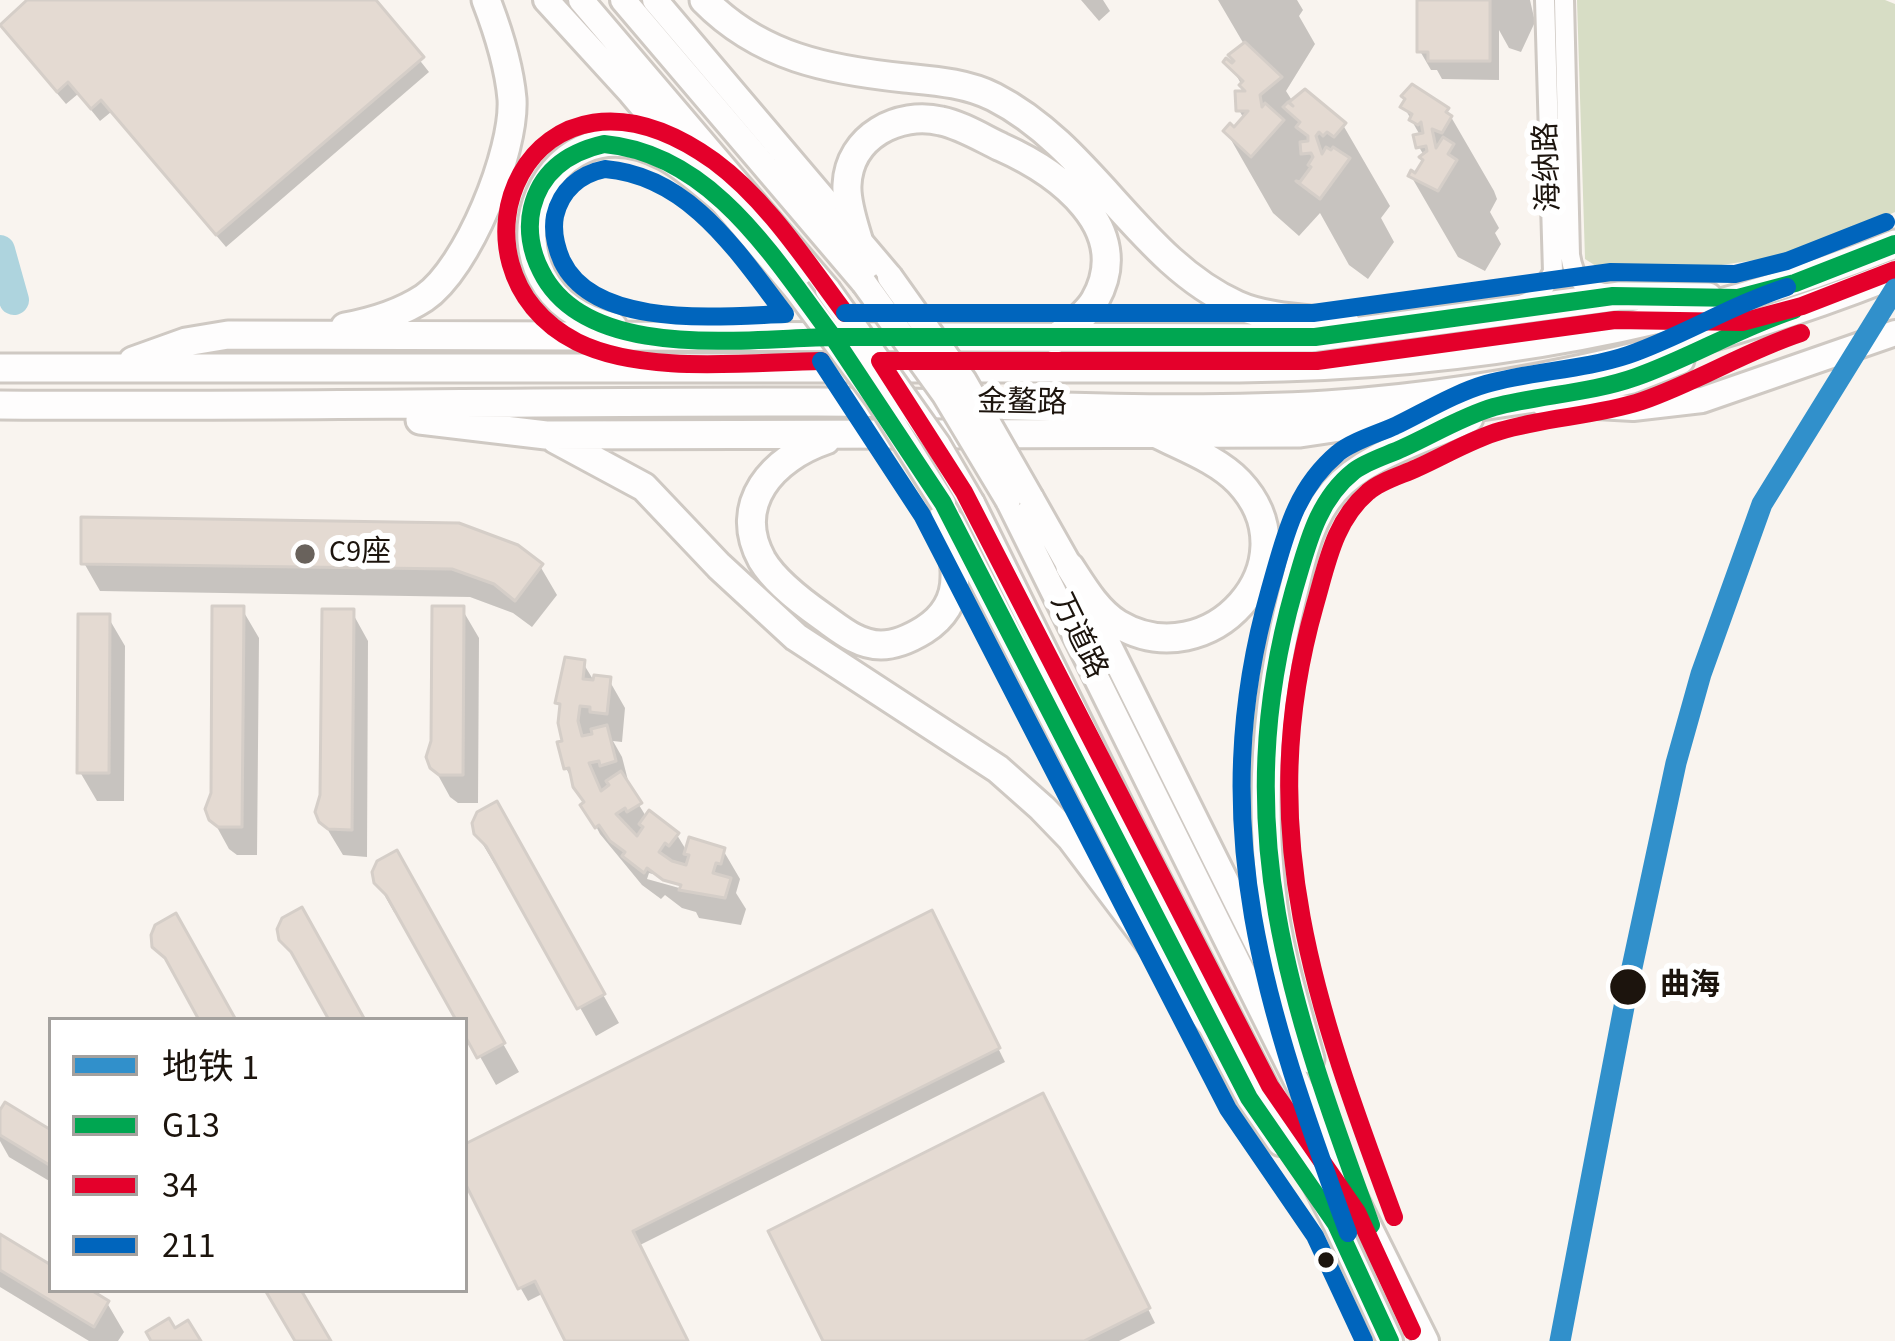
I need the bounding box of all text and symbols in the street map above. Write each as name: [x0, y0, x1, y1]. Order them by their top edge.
street label: 海纳路: [1530, 121, 1570, 213]
street label: 金鳌路: [977, 386, 1067, 424]
place label: C9座: [329, 536, 391, 572]
marker: C9座: [292, 541, 318, 567]
street label: 万道路: [1041, 589, 1113, 685]
marker: 曲海: [1607, 966, 1649, 1008]
place label: 曲海: [1660, 969, 1720, 1005]
legend: [48, 1017, 468, 1293]
text: 地铁 1: [162, 1042, 259, 1093]
text: G13: [162, 1100, 220, 1151]
text: 34: [162, 1160, 198, 1211]
text: 211: [162, 1220, 216, 1271]
unlabelled marker: [1315, 1249, 1337, 1271]

